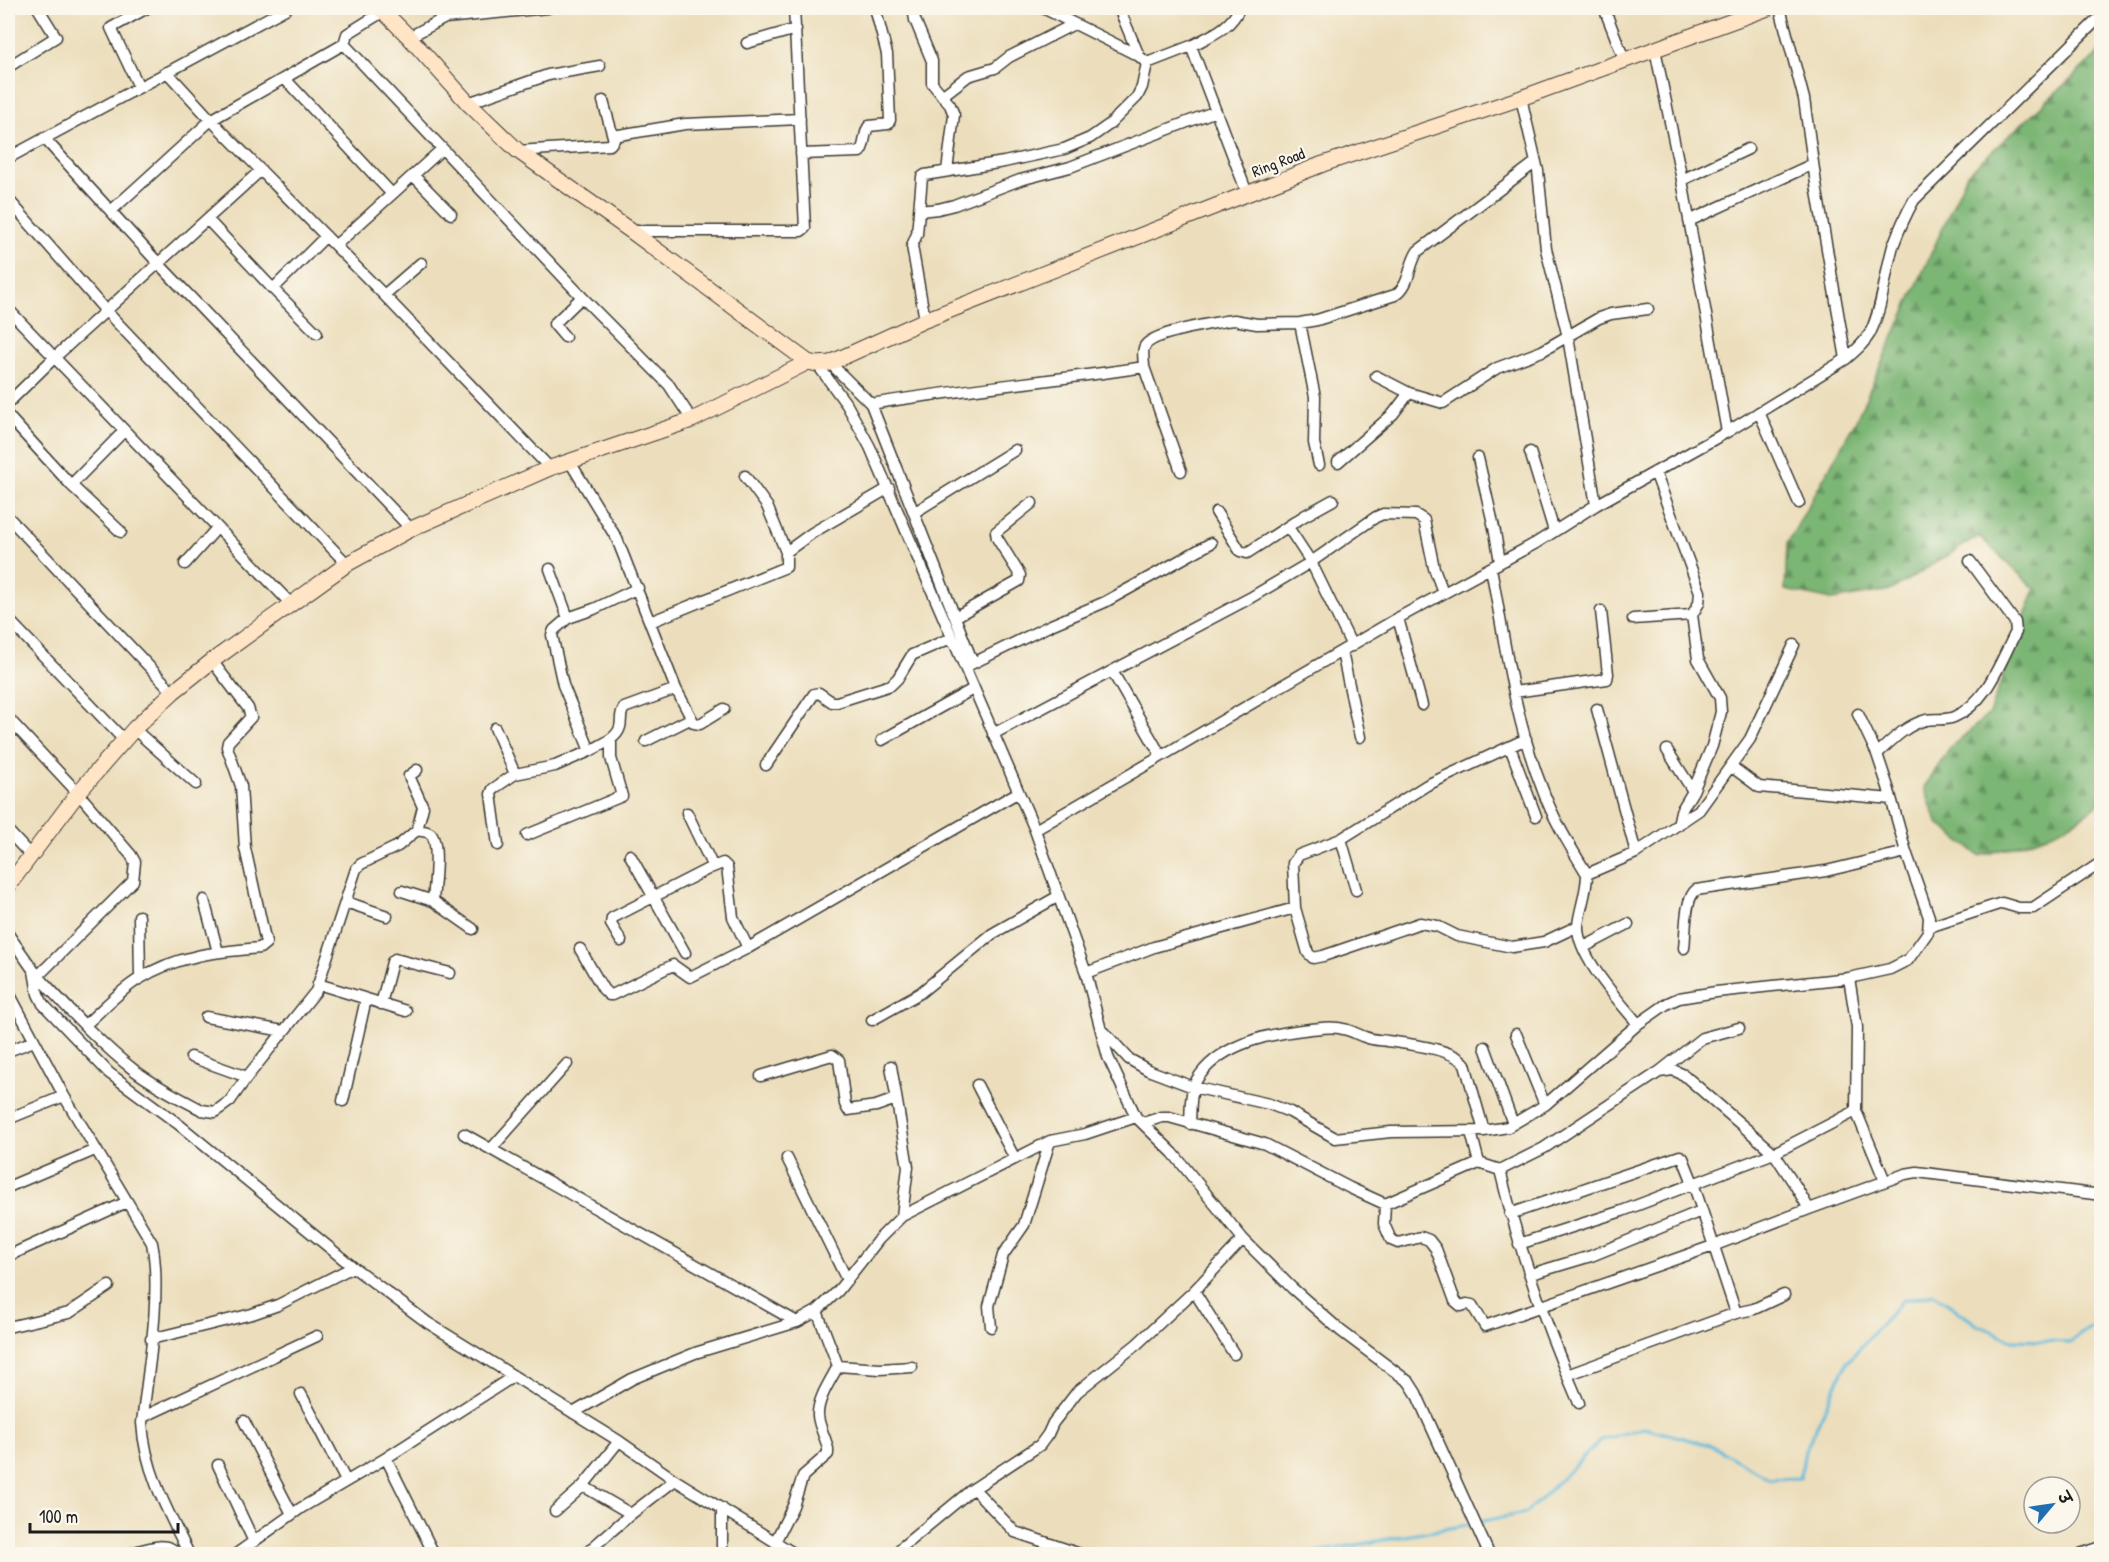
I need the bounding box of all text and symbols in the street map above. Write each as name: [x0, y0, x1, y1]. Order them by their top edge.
street label: Ring Road: [1248, 142, 1308, 182]
north arrow: [2022, 1475, 2082, 1535]
text: उ: [2052, 1486, 2078, 1509]
scale bar: [30, 1496, 178, 1534]
text: 100 m: [39, 1504, 78, 1529]

